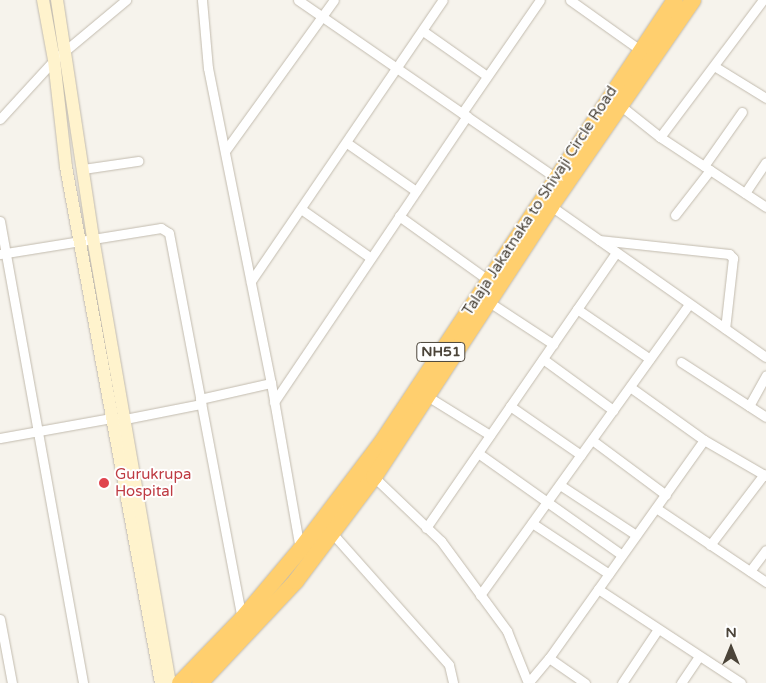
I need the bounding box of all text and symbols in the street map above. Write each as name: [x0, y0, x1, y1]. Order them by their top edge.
street label: Talaja Jakatnaka to Shivaji Circle Road: [459, 83, 621, 319]
road number: NH51: [416, 341, 466, 364]
place label: Gurukrupa Hospital: [115, 465, 191, 500]
marker: Gurukrupa Hospital: [97, 476, 111, 490]
north arrow: [706, 623, 756, 673]
text: N: [725, 624, 737, 641]

